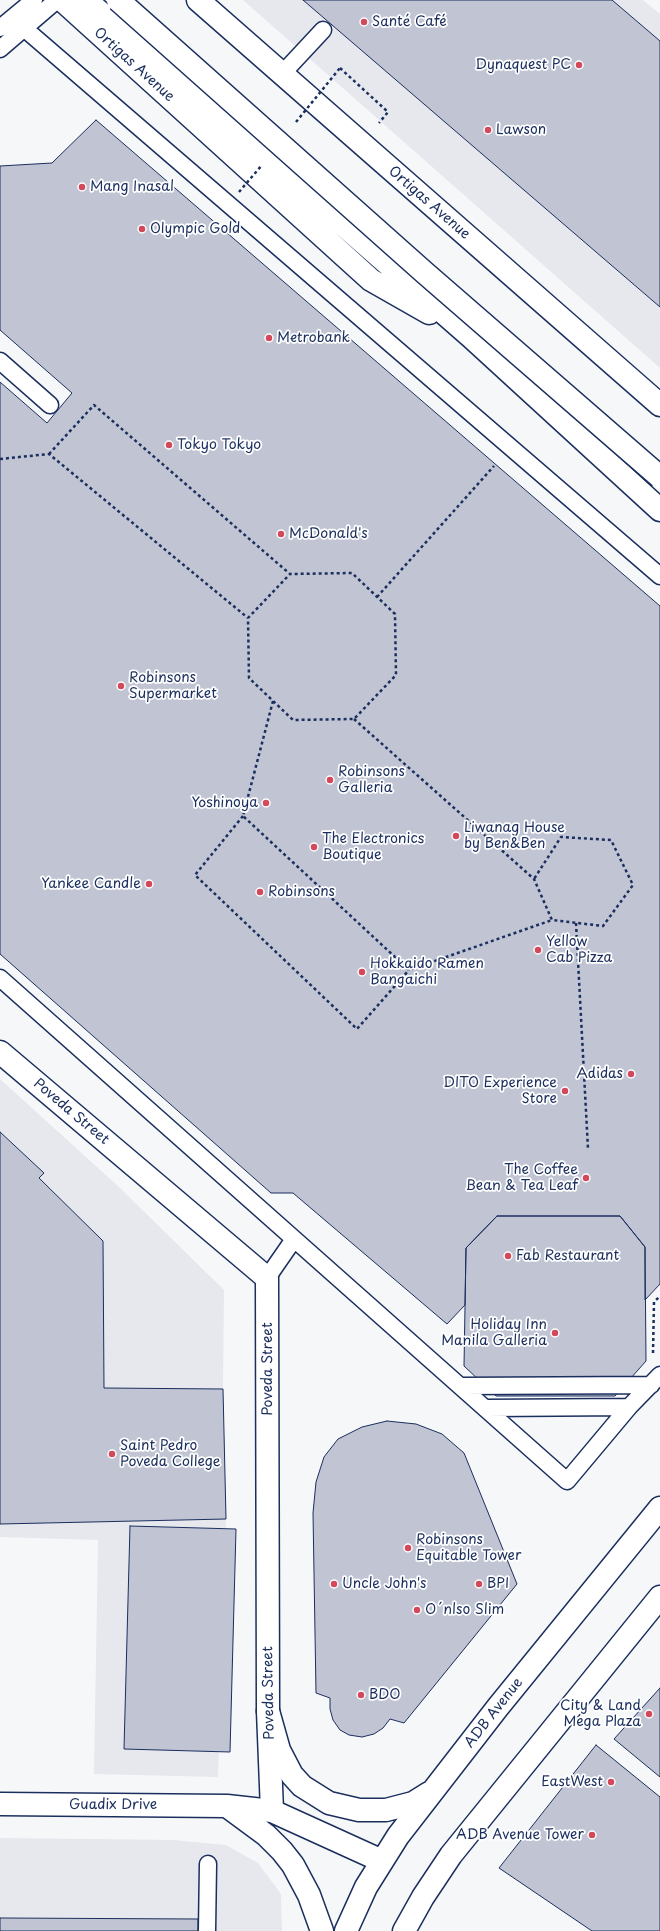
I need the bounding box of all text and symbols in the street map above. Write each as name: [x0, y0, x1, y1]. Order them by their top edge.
place label: Santé Café: [372, 14, 447, 30]
marker: Santé Café: [359, 17, 369, 27]
street label: Ortigas Avenue: [90, 24, 178, 106]
place label: Dynaquest PC: [475, 57, 571, 73]
marker: Dynaquest PC: [574, 60, 584, 70]
place label: Lawson: [496, 122, 546, 138]
marker: Lawson: [483, 125, 493, 135]
street label: Ortigas Avenue: [385, 163, 473, 243]
place label: Mang Inasal: [90, 179, 174, 195]
marker: Mang Inasal: [77, 182, 87, 192]
place label: Olympic Gold: [150, 221, 240, 237]
marker: Olympic Gold: [137, 224, 147, 234]
place label: Metrobank: [277, 330, 350, 346]
marker: Metrobank: [264, 333, 274, 343]
place label: Tokyo Tokyo: [177, 437, 261, 453]
marker: Tokyo Tokyo: [164, 440, 174, 450]
place label: McDonald's: [289, 526, 368, 542]
marker: McDonald's: [276, 529, 286, 539]
place label: Robinsons Supermarket: [129, 670, 217, 702]
marker: Robinsons Supermarket: [116, 681, 126, 691]
place label: Robinsons Galleria: [338, 764, 405, 796]
marker: Robinsons Galleria: [325, 775, 335, 785]
place label: Yoshinoya: [191, 795, 258, 811]
marker: Yoshinoya: [261, 798, 271, 808]
place label: Liwanag House by Ben&Ben: [464, 820, 565, 852]
place label: The Electronics Boutique: [322, 831, 424, 864]
marker: Liwanag House by Ben&Ben: [451, 831, 461, 841]
marker: The Electronics Boutique: [309, 842, 319, 852]
place label: Yankee Candle: [41, 876, 141, 892]
marker: Yankee Candle: [144, 879, 154, 889]
place label: Robinsons: [268, 884, 335, 900]
marker: Robinsons: [255, 887, 265, 897]
place label: Yellow Cab Pizza: [546, 934, 612, 966]
marker: Yellow Cab Pizza: [533, 945, 543, 955]
place label: Hokkaido Ramen Bangaichi: [370, 956, 484, 988]
marker: Hokkaido Ramen Bangaichi: [357, 967, 367, 977]
place label: Adidas: [576, 1066, 623, 1082]
marker: Adidas: [626, 1069, 636, 1079]
street label: Poveda Street: [30, 1075, 112, 1149]
place label: DITO Experience Store: [443, 1075, 557, 1108]
marker: DITO Experience Store: [560, 1086, 570, 1096]
place label: The Coffee Bean & Tea Leaf: [466, 1162, 578, 1194]
marker: The Coffee Bean & Tea Leaf: [581, 1173, 591, 1183]
place label: Fab Restaurant: [516, 1248, 619, 1264]
marker: Fab Restaurant: [503, 1251, 513, 1261]
place label: Holiday Inn Manila Galleria: [441, 1317, 547, 1350]
street label: Poveda Street: [260, 1322, 276, 1416]
marker: Holiday Inn Manila Galleria: [550, 1328, 560, 1338]
place label: Saint Pedro Poveda College: [120, 1438, 220, 1470]
marker: Saint Pedro Poveda College: [107, 1449, 117, 1459]
place label: Robinsons Equitable Tower: [416, 1532, 522, 1564]
marker: Robinsons Equitable Tower: [403, 1543, 413, 1553]
place label: Uncle John's: [342, 1576, 426, 1592]
place label: BPI: [487, 1576, 509, 1592]
marker: Uncle John's: [329, 1579, 339, 1589]
marker: BPI: [474, 1579, 484, 1589]
place label: O´nlso Slim: [425, 1602, 504, 1618]
marker: O´nlso Slim: [412, 1605, 422, 1615]
street label: Poveda Street: [260, 1646, 278, 1740]
street label: ADB Avenue: [461, 1675, 527, 1751]
place label: BDO: [369, 1687, 400, 1703]
marker: BDO: [356, 1690, 366, 1700]
place label: City & Land Mega Plaza: [560, 1698, 641, 1730]
marker: City & Land Mega Plaza: [644, 1709, 654, 1719]
place label: EastWest: [541, 1774, 603, 1790]
marker: EastWest: [606, 1777, 616, 1787]
street label: Guadix Drive: [69, 1797, 157, 1813]
place label: ADB Avenue Tower: [456, 1827, 584, 1843]
marker: ADB Avenue Tower: [587, 1830, 597, 1840]

